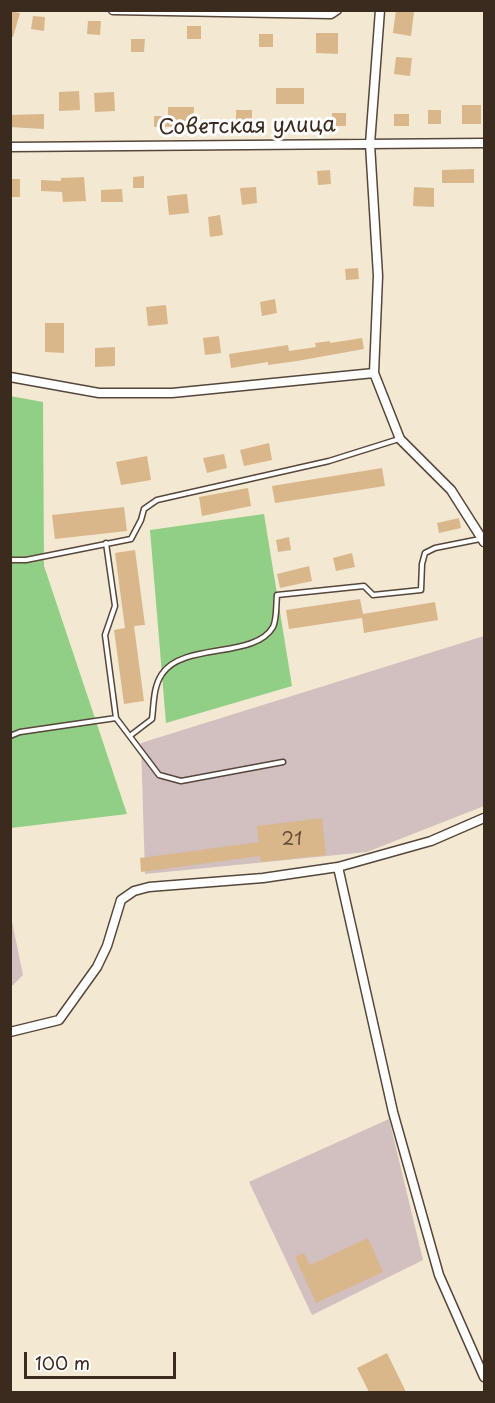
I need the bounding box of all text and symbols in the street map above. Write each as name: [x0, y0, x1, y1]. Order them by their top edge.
street label: Советская улица: [158, 113, 336, 141]
house number: 21: [282, 829, 302, 851]
scale bar: [27, 1340, 178, 1378]
text: 100 m: [35, 1349, 90, 1376]

